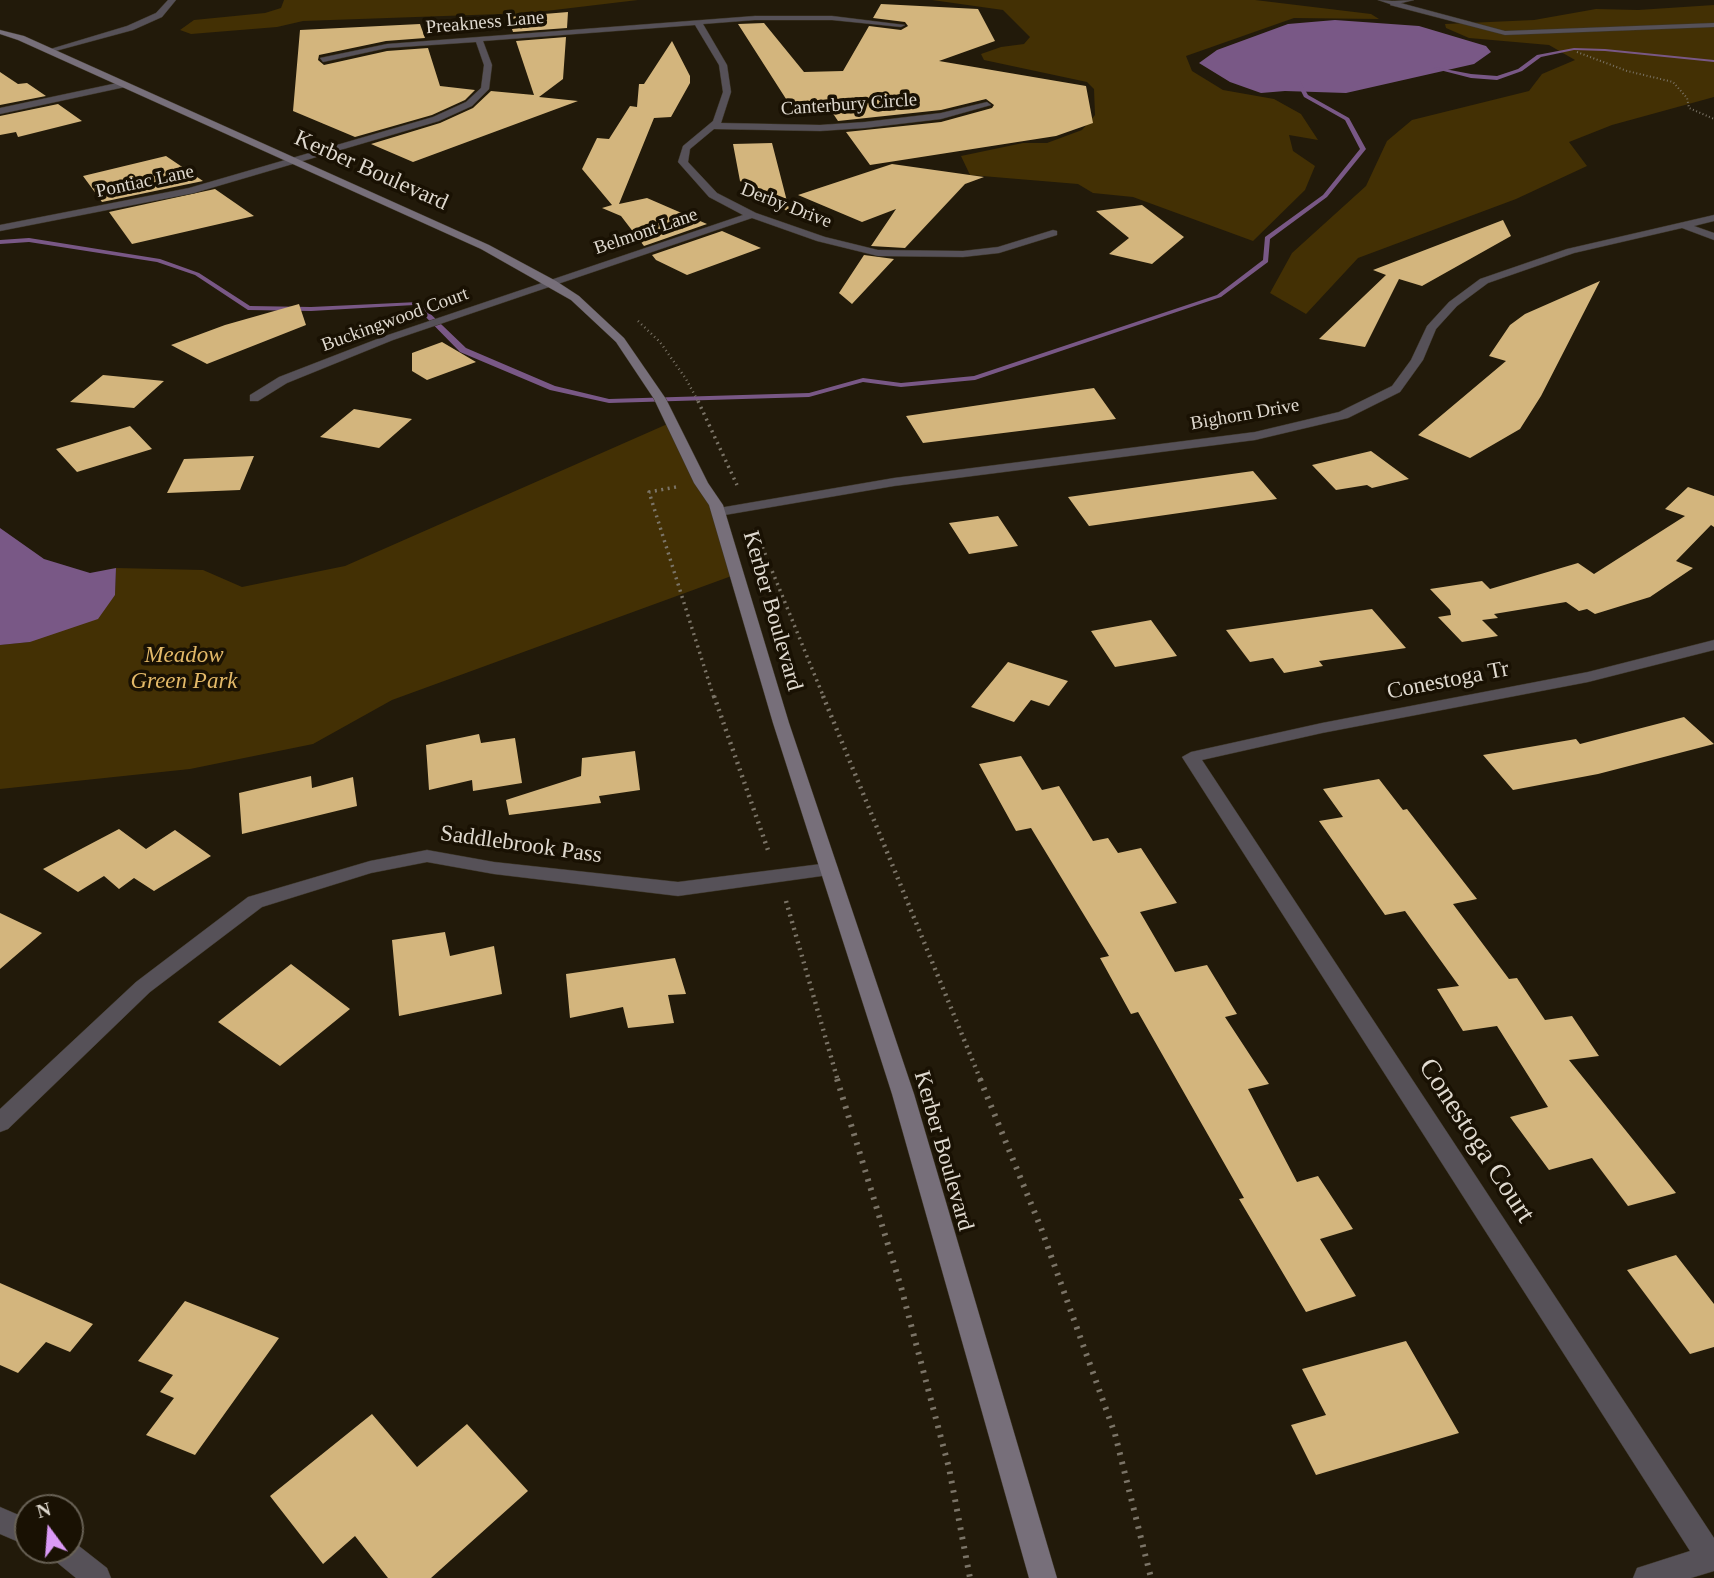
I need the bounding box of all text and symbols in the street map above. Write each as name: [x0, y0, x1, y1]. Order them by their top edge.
street label: Preakness Lane: [425, 6, 545, 40]
street label: Canterbury Circle: [780, 89, 918, 121]
street label: Kerber Boulevard: [290, 125, 452, 217]
street label: Pontiac Lane: [94, 160, 196, 204]
street label: Derby Drive: [737, 178, 835, 234]
street label: Belmont Lane: [591, 204, 701, 260]
street label: Buckingwood Court: [318, 283, 472, 357]
street label: Bighorn Drive: [1189, 394, 1301, 436]
street label: Kerber Boulevard: [736, 528, 808, 694]
park label: Meadow Green Park: [130, 642, 238, 696]
street label: Conestoga Tr: [1385, 656, 1511, 706]
street label: Saddlebrook Pass: [438, 820, 604, 870]
street label: Conestoga Court: [1410, 1053, 1542, 1229]
street label: Kerber Boulevard: [907, 1068, 979, 1234]
north arrow: [14, 1494, 84, 1564]
text: N: [34, 1498, 53, 1522]

